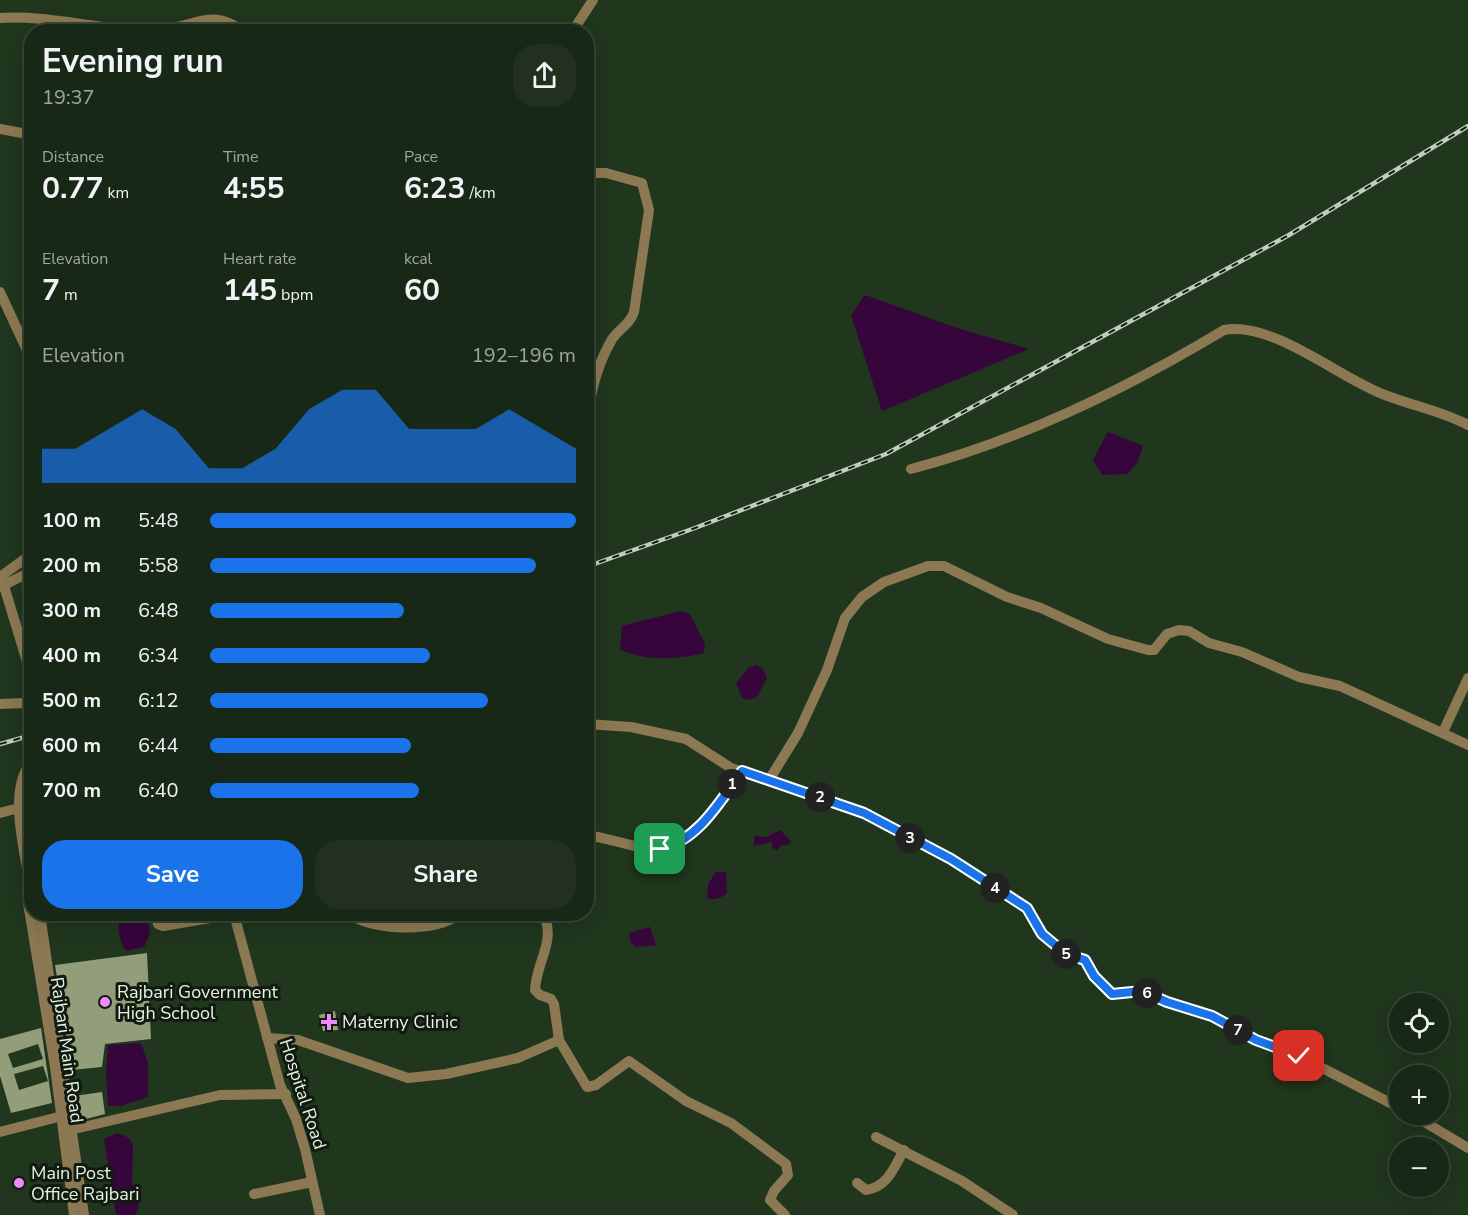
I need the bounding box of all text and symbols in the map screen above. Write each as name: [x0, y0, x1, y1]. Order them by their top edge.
text: Evening run: [42, 39, 224, 84]
button: share: [513, 44, 576, 107]
text: 19:37: [42, 84, 95, 111]
text: Distance: [42, 146, 104, 168]
text: Time: [223, 146, 259, 168]
text: Pace: [404, 146, 438, 168]
text: 0.77: [42, 168, 103, 209]
text: 4:55: [223, 168, 284, 209]
text: 6:23: [404, 168, 465, 209]
text: km: [103, 182, 129, 204]
text: /km: [465, 182, 496, 204]
text: Elevation: [42, 248, 108, 270]
text: Heart rate: [223, 248, 296, 270]
text: kcal: [404, 248, 432, 270]
text: 7: [42, 270, 60, 311]
text: 145: [223, 270, 277, 311]
text: 60: [404, 270, 440, 311]
text: m: [60, 284, 78, 306]
text: bpm: [277, 284, 313, 306]
text: Elevation: [42, 342, 125, 369]
text: 192–196 m: [472, 342, 576, 369]
text: 100 m: [42, 507, 101, 534]
text: 5:48: [138, 507, 179, 534]
text: 200 m: [42, 552, 101, 579]
text: 5:58: [138, 552, 179, 579]
text: 300 m: [42, 597, 101, 624]
text: 6:48: [138, 597, 179, 624]
text: 400 m: [42, 642, 101, 669]
text: 6:34: [138, 642, 179, 669]
text: 500 m: [42, 687, 101, 714]
text: 6:12: [138, 687, 179, 714]
text: 600 m: [42, 732, 101, 759]
text: 6:44: [138, 732, 179, 759]
pin: 1: [717, 769, 747, 799]
text: 1: [727, 773, 737, 795]
text: 700 m: [42, 777, 101, 804]
text: 6:40: [138, 777, 179, 804]
pin: 2: [805, 782, 835, 812]
text: 2: [815, 786, 825, 808]
pin: [634, 823, 685, 874]
pin: 3: [895, 823, 925, 853]
text: 3: [905, 827, 915, 849]
icon: arrive: [643, 832, 676, 865]
button: Save: [42, 840, 303, 909]
button: Share: [315, 840, 576, 909]
pin: 4: [980, 873, 1010, 903]
text: 4: [990, 877, 1000, 899]
pin: 5: [1051, 939, 1081, 969]
text: 5: [1061, 943, 1071, 965]
street label: Rajbari Main Road: [45, 976, 89, 1124]
pin: 6: [1132, 978, 1162, 1008]
place label: Rajbari Government High School: [117, 980, 279, 1025]
text: 6: [1142, 982, 1152, 1004]
map controls: [1389, 993, 1449, 1197]
button: locate: [1389, 993, 1449, 1053]
marker: Rajbari Government High School: [98, 995, 112, 1009]
place label: Materny Clinic: [342, 1010, 458, 1034]
marker: Materny Clinic: [320, 1013, 338, 1031]
pin: 7: [1223, 1015, 1253, 1045]
text: 7: [1233, 1019, 1243, 1041]
pin: [1273, 1030, 1324, 1081]
street label: Hospital Road: [274, 1036, 332, 1152]
icon: check: [1282, 1039, 1315, 1072]
button: +: [1389, 1065, 1449, 1125]
button: −: [1389, 1137, 1449, 1197]
place label: Main Post Office Rajbari: [31, 1161, 139, 1206]
marker: Main Post Office Rajbari: [12, 1176, 26, 1190]

